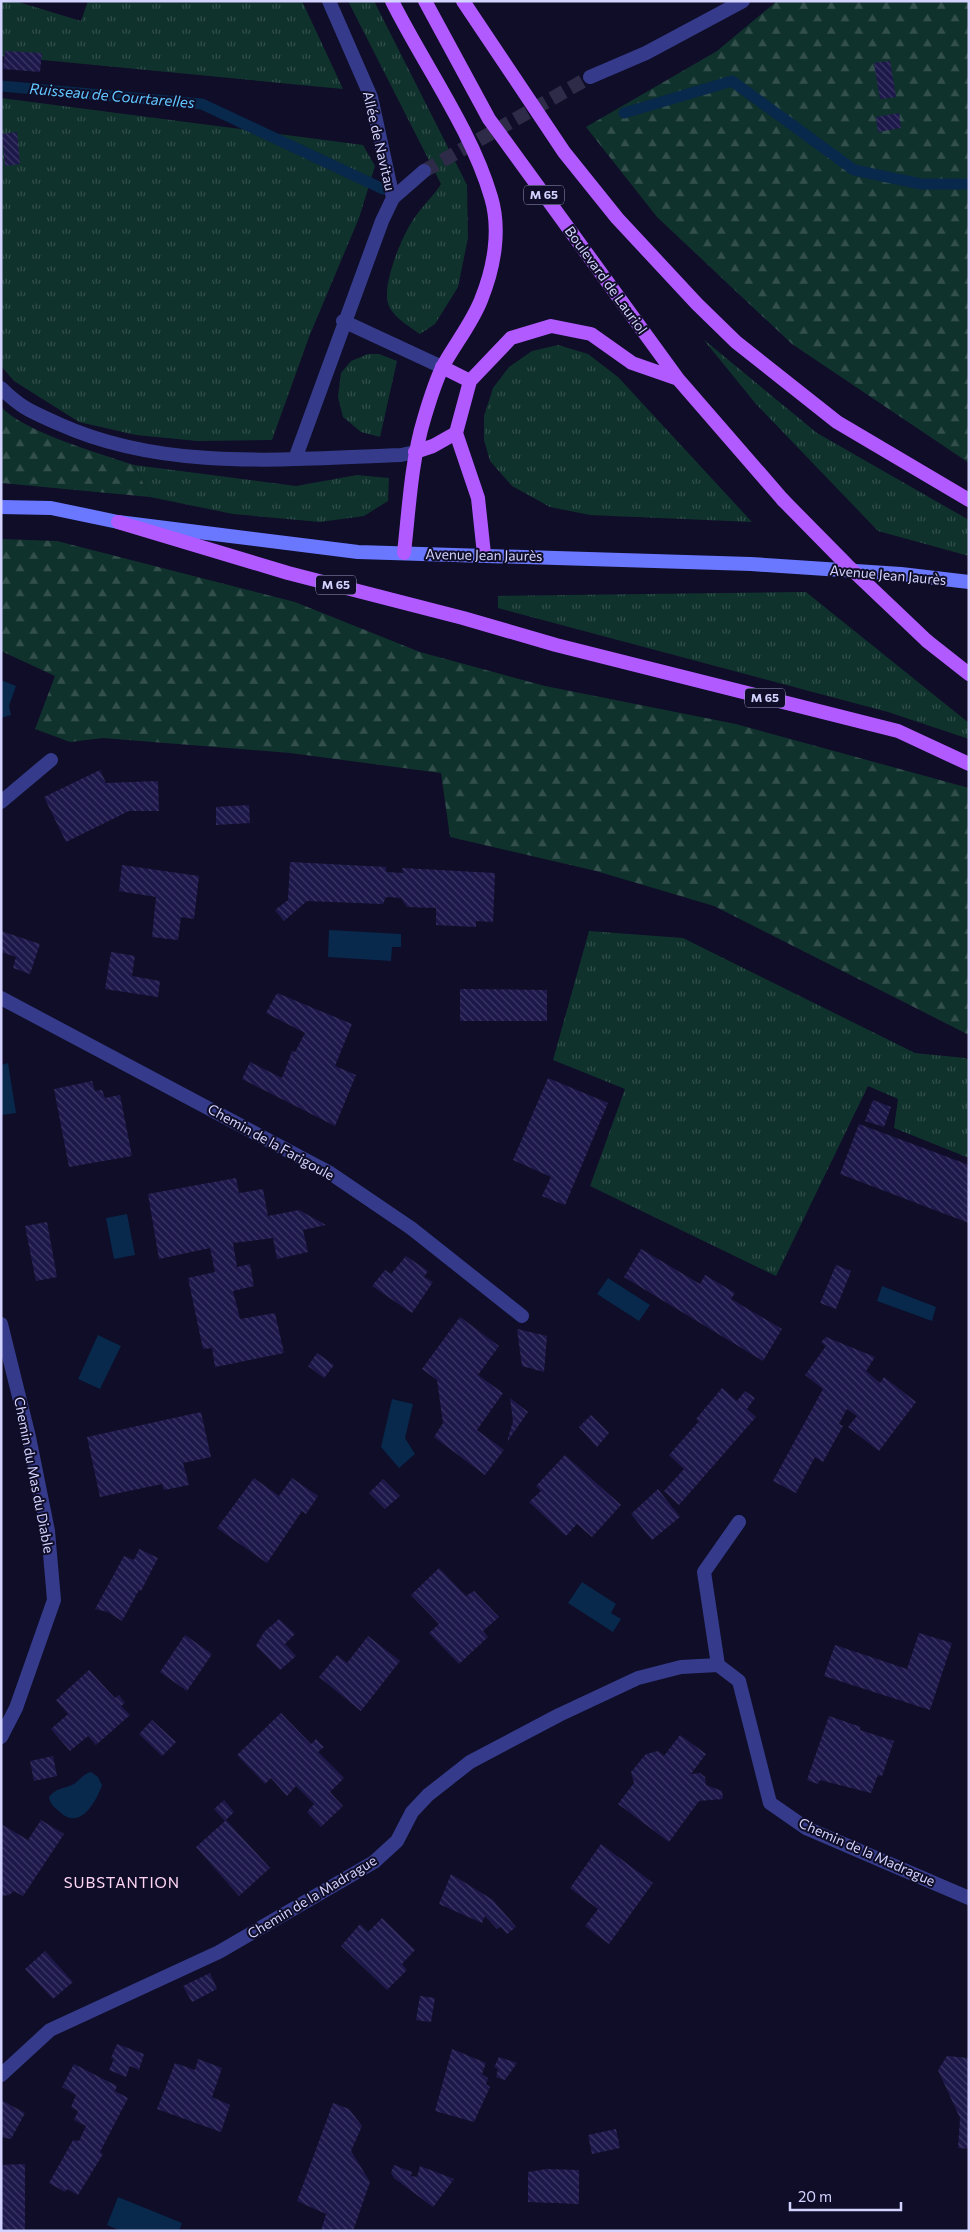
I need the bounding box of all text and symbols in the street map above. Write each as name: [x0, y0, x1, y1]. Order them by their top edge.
water label: Ruisseau de Courtarelles: [29, 79, 196, 111]
street label: Allée de Navitau: [360, 89, 399, 192]
road number: M 65: [524, 186, 564, 204]
street label: Boulevard de Lauriol: [562, 223, 651, 337]
street label: Avenue Jean Jaurès: [425, 545, 543, 564]
street label: Avenue Jean Jaurès: [829, 561, 947, 588]
road number: M 65: [316, 576, 356, 594]
road number: M 65: [745, 688, 785, 708]
street label: Chemin de la Farigoule: [205, 1100, 337, 1183]
street label: Chemin du Mas du Diable: [11, 1395, 58, 1554]
street label: Chemin de la Madrague: [796, 1814, 938, 1889]
street label: Chemin de la Madrague: [244, 1851, 379, 1942]
district label: SUBSTANTION: [64, 1873, 180, 1891]
scale bar: [790, 2180, 901, 2212]
text: 20 m: [798, 2187, 832, 2205]

